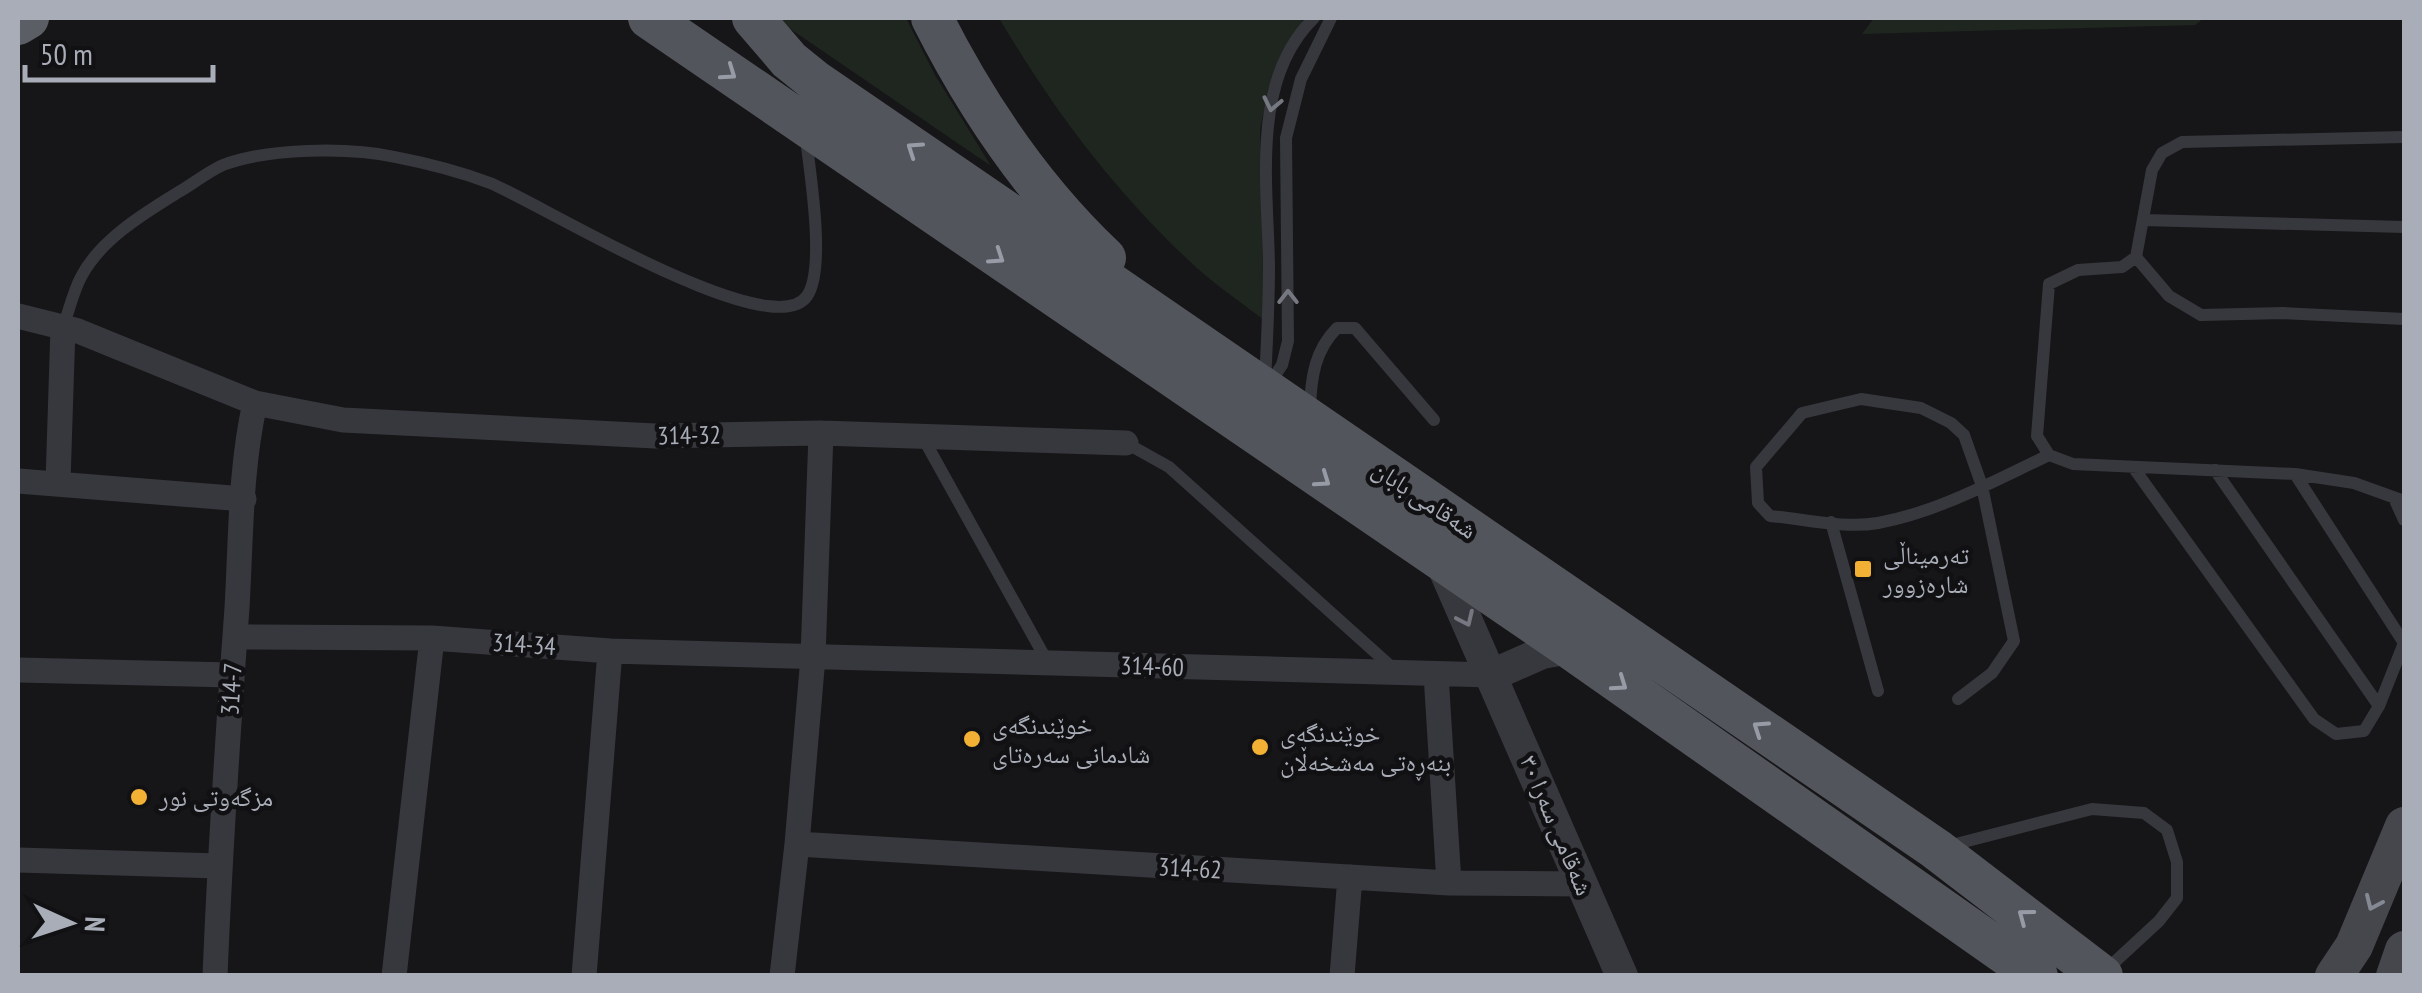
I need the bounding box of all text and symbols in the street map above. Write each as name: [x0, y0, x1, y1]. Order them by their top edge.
scale bar: [25, 20, 212, 82]
text: 50 m: [40, 34, 93, 73]
one-way arrow: [718, 61, 736, 79]
one-way arrow: [1263, 95, 1284, 112]
one-way arrow: [907, 143, 925, 161]
one-way arrow: [986, 245, 1005, 263]
one-way arrow: [1277, 289, 1299, 304]
street label: 314-32: [657, 418, 721, 452]
street label: شەقامی بابان: [1367, 452, 1483, 546]
one-way arrow: [1312, 468, 1331, 486]
place label: تەرمیناڵی شارەزوور: [1882, 539, 1969, 600]
marker: تەرمیناڵی شارەزوور: [1852, 558, 1874, 580]
one-way arrow: [1454, 609, 1474, 627]
street label: 314-34: [491, 626, 557, 662]
street label: 314-60: [1120, 649, 1184, 683]
street label: 314-7: [213, 662, 249, 716]
one-way arrow: [1609, 672, 1627, 690]
place label: خوێندنگەی شادمانی سەرەتای: [992, 709, 1150, 770]
place label: خوێندنگەی بنەڕەتی مەشخەڵان: [1280, 717, 1451, 781]
one-way arrow: [1752, 722, 1771, 740]
marker: خوێندنگەی شادمانی سەرەتای: [961, 728, 983, 750]
marker: خوێندنگەی بنەڕەتی مەشخەڵان: [1249, 736, 1271, 758]
street label: شەقامی سەرا ٣٠: [1513, 750, 1601, 900]
place label: مزگەوتی نور: [158, 781, 273, 813]
marker: مزگەوتی نور: [128, 786, 150, 808]
street label: 314-62: [1157, 850, 1223, 886]
north arrow: [20, 873, 120, 973]
one-way arrow: [2365, 892, 2385, 910]
one-way arrow: [2018, 911, 2036, 928]
text: N: [77, 916, 114, 933]

